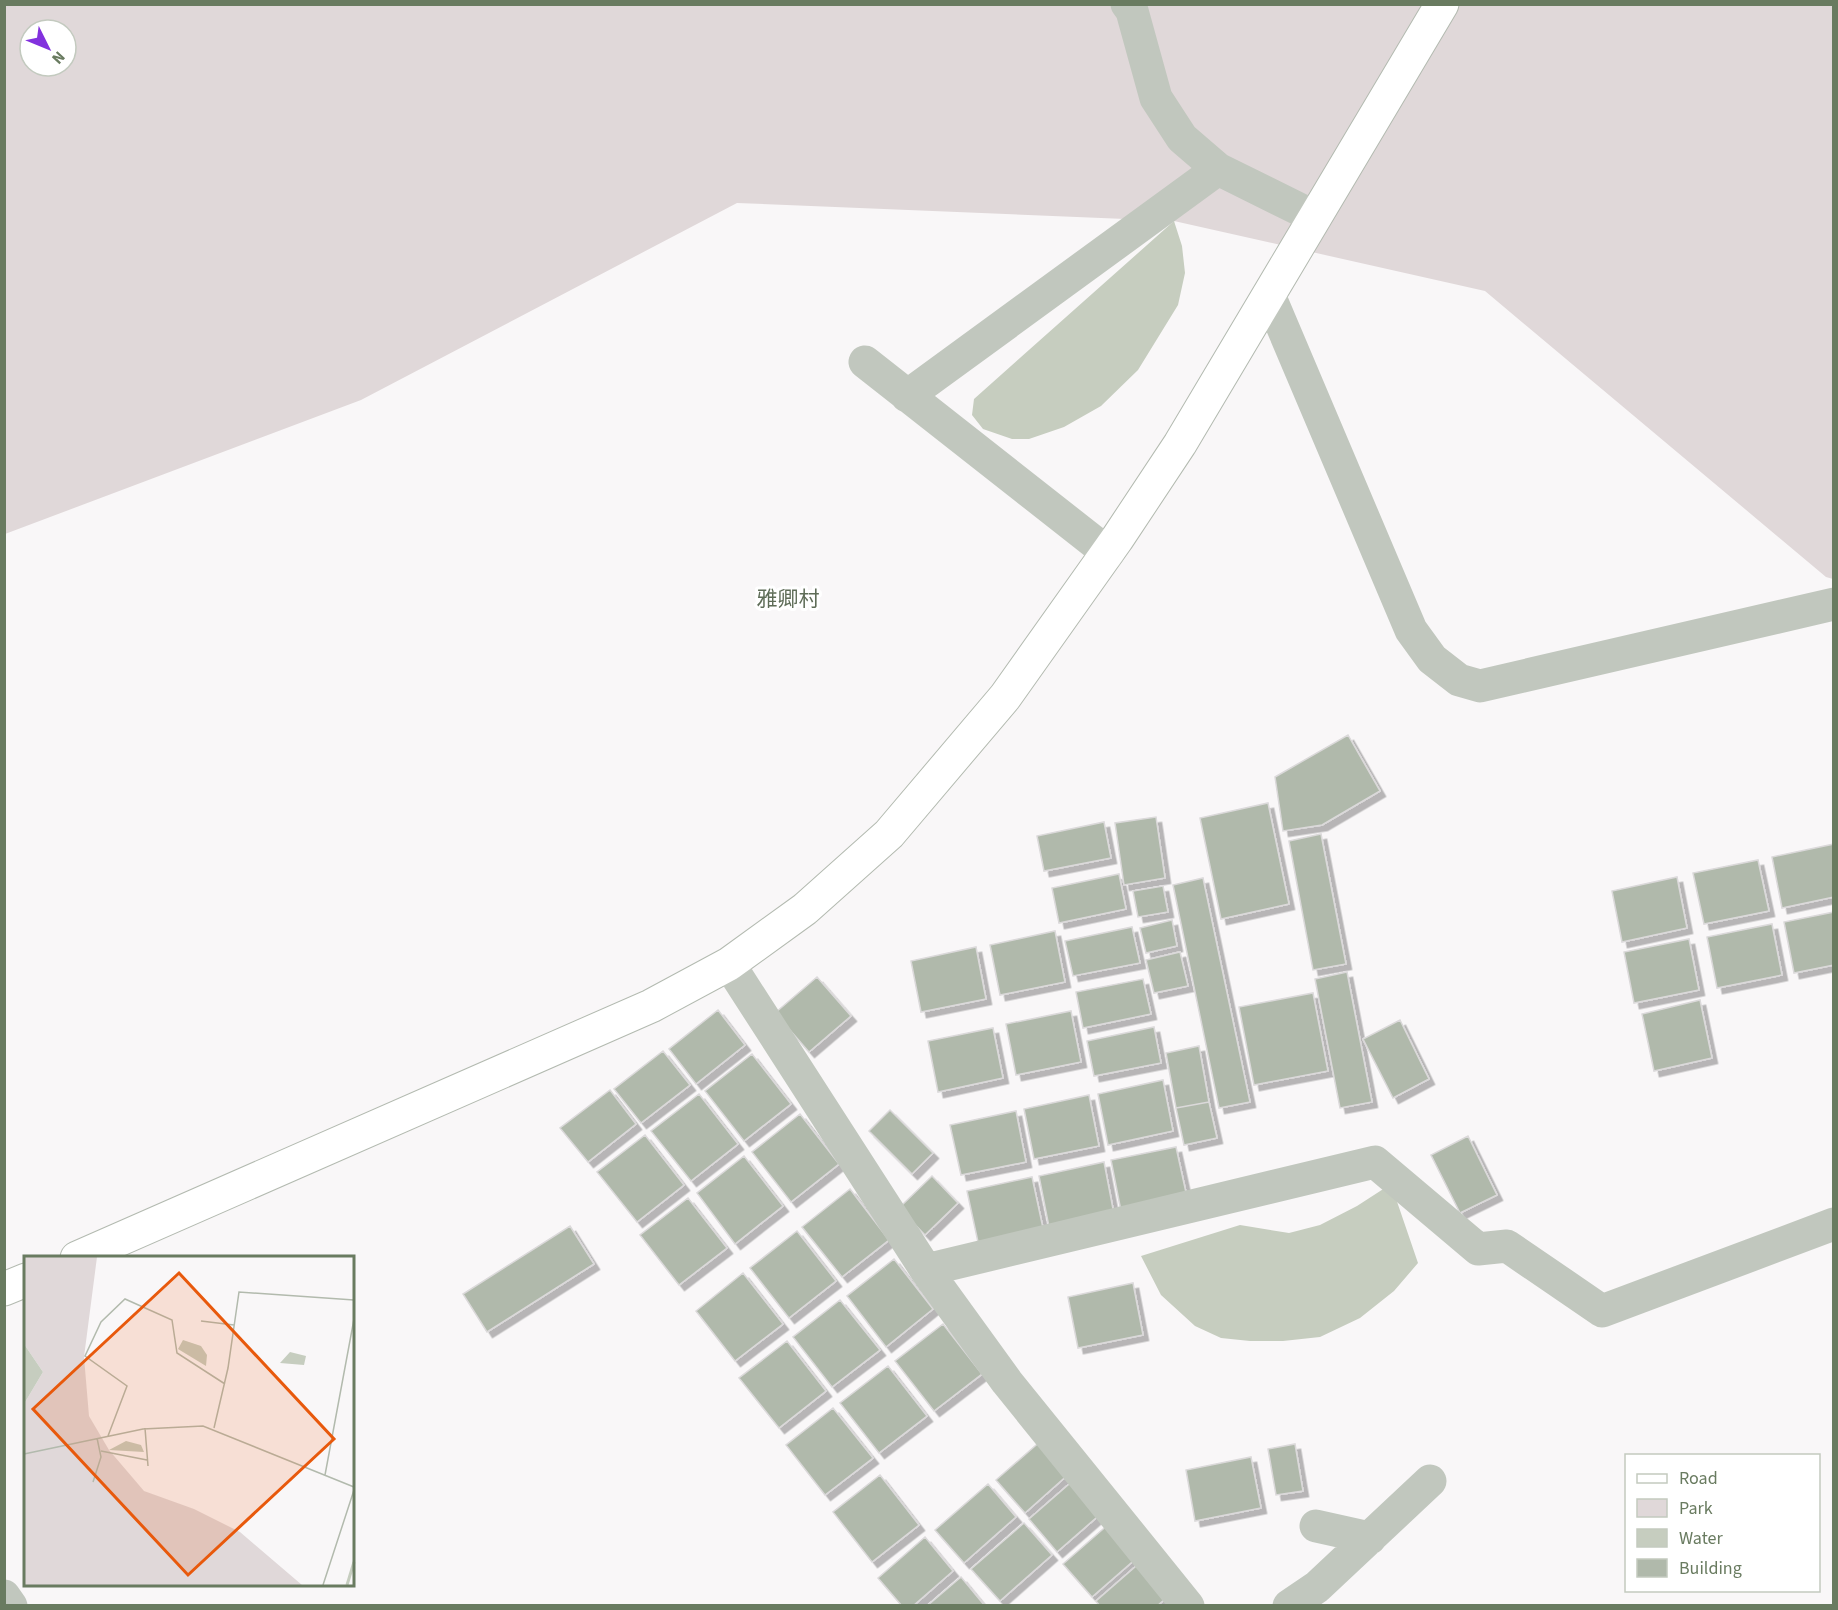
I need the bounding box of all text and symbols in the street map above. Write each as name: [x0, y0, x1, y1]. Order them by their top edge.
north arrow: [18, 18, 78, 78]
text: N: [47, 46, 70, 69]
district label: 雅卿村: [757, 584, 820, 614]
inset map: [24, 1256, 354, 1586]
legend: [1625, 1454, 1820, 1592]
text: Road: [1679, 1466, 1718, 1491]
text: Park: [1679, 1496, 1713, 1521]
text: Water: [1679, 1526, 1723, 1551]
text: Building: [1679, 1556, 1742, 1581]

